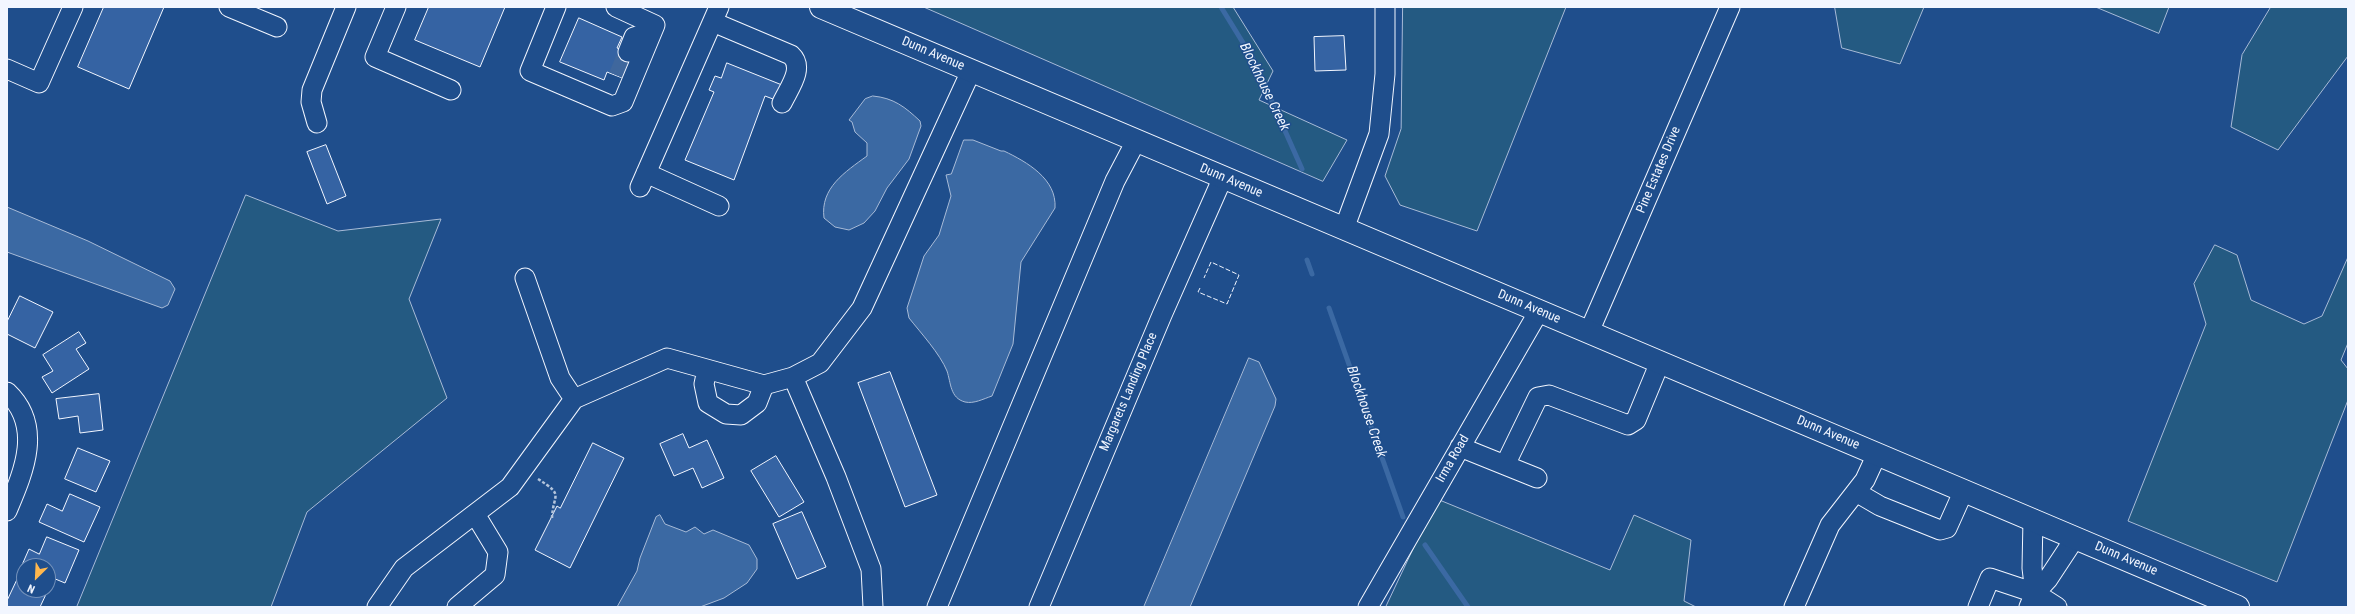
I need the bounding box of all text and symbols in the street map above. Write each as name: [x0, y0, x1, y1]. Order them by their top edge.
street label: Dunn Avenue: [899, 34, 967, 74]
water label: Blockhouse Creek: [1235, 40, 1293, 134]
street label: Pine Estates Drive: [1634, 124, 1684, 216]
street label: Dunn Avenue: [1197, 161, 1265, 201]
street label: Dunn Avenue: [1495, 287, 1563, 327]
street label: Margarets Landing Place: [1097, 330, 1161, 454]
water label: Blockhouse Creek: [1342, 364, 1390, 460]
street label: Dunn Avenue: [1794, 413, 1862, 453]
street label: Irma Road: [1433, 432, 1473, 486]
street label: Dunn Avenue: [2092, 539, 2160, 579]
north arrow: [16, 558, 56, 598]
text: N: [26, 581, 37, 596]

